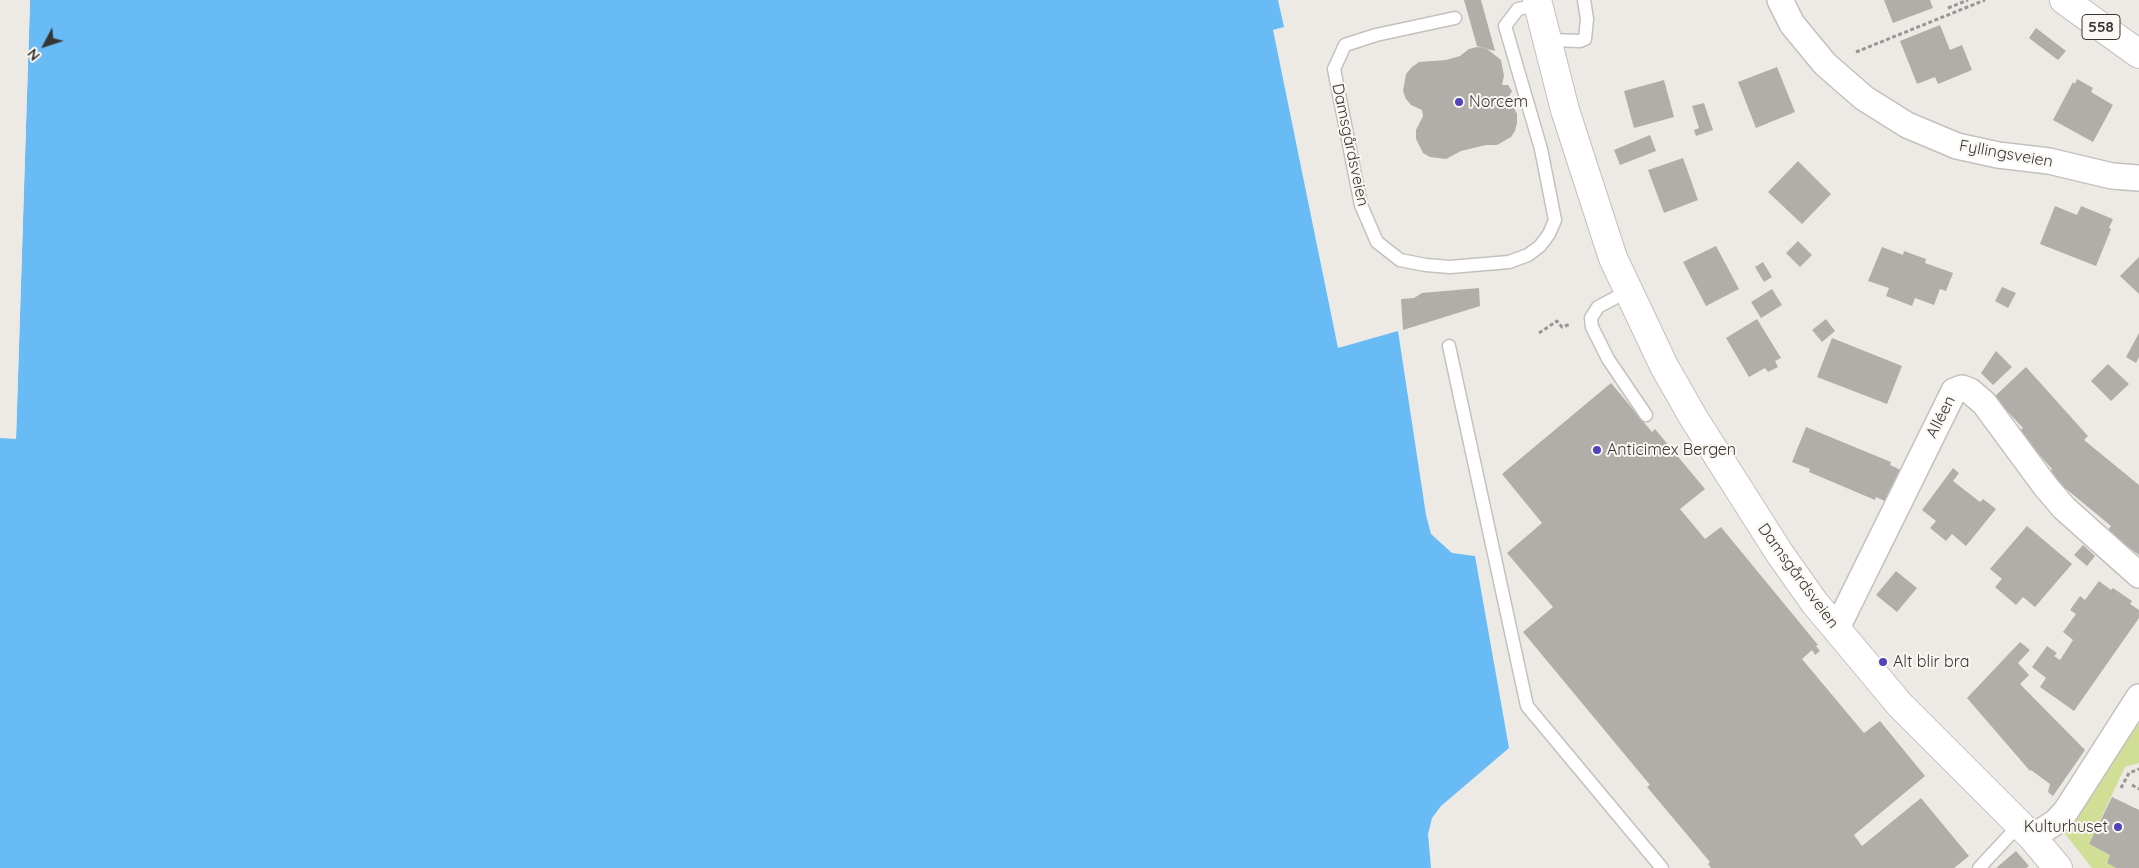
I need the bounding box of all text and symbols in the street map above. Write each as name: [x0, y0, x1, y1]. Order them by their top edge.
road number: 558: [2082, 15, 2120, 40]
north arrow: [20, 20, 70, 70]
text: N: [23, 45, 44, 64]
street label: Damsgårdsveien: [1328, 82, 1372, 208]
place label: Norcem: [1469, 92, 1528, 112]
marker: Norcem: [1453, 96, 1465, 108]
street label: Fyllingsveien: [1958, 136, 2054, 172]
street label: Alléen: [1922, 393, 1960, 441]
place label: Anticimex Bergen: [1607, 440, 1736, 460]
marker: Anticimex Bergen: [1591, 444, 1603, 456]
street label: Damsgårdsveien: [1753, 520, 1843, 632]
place label: Alt blir bra: [1893, 652, 1969, 672]
marker: Alt blir bra: [1877, 656, 1889, 668]
place label: Kulturhuset: [2024, 817, 2108, 837]
marker: Kulturhuset: [2112, 821, 2124, 833]

